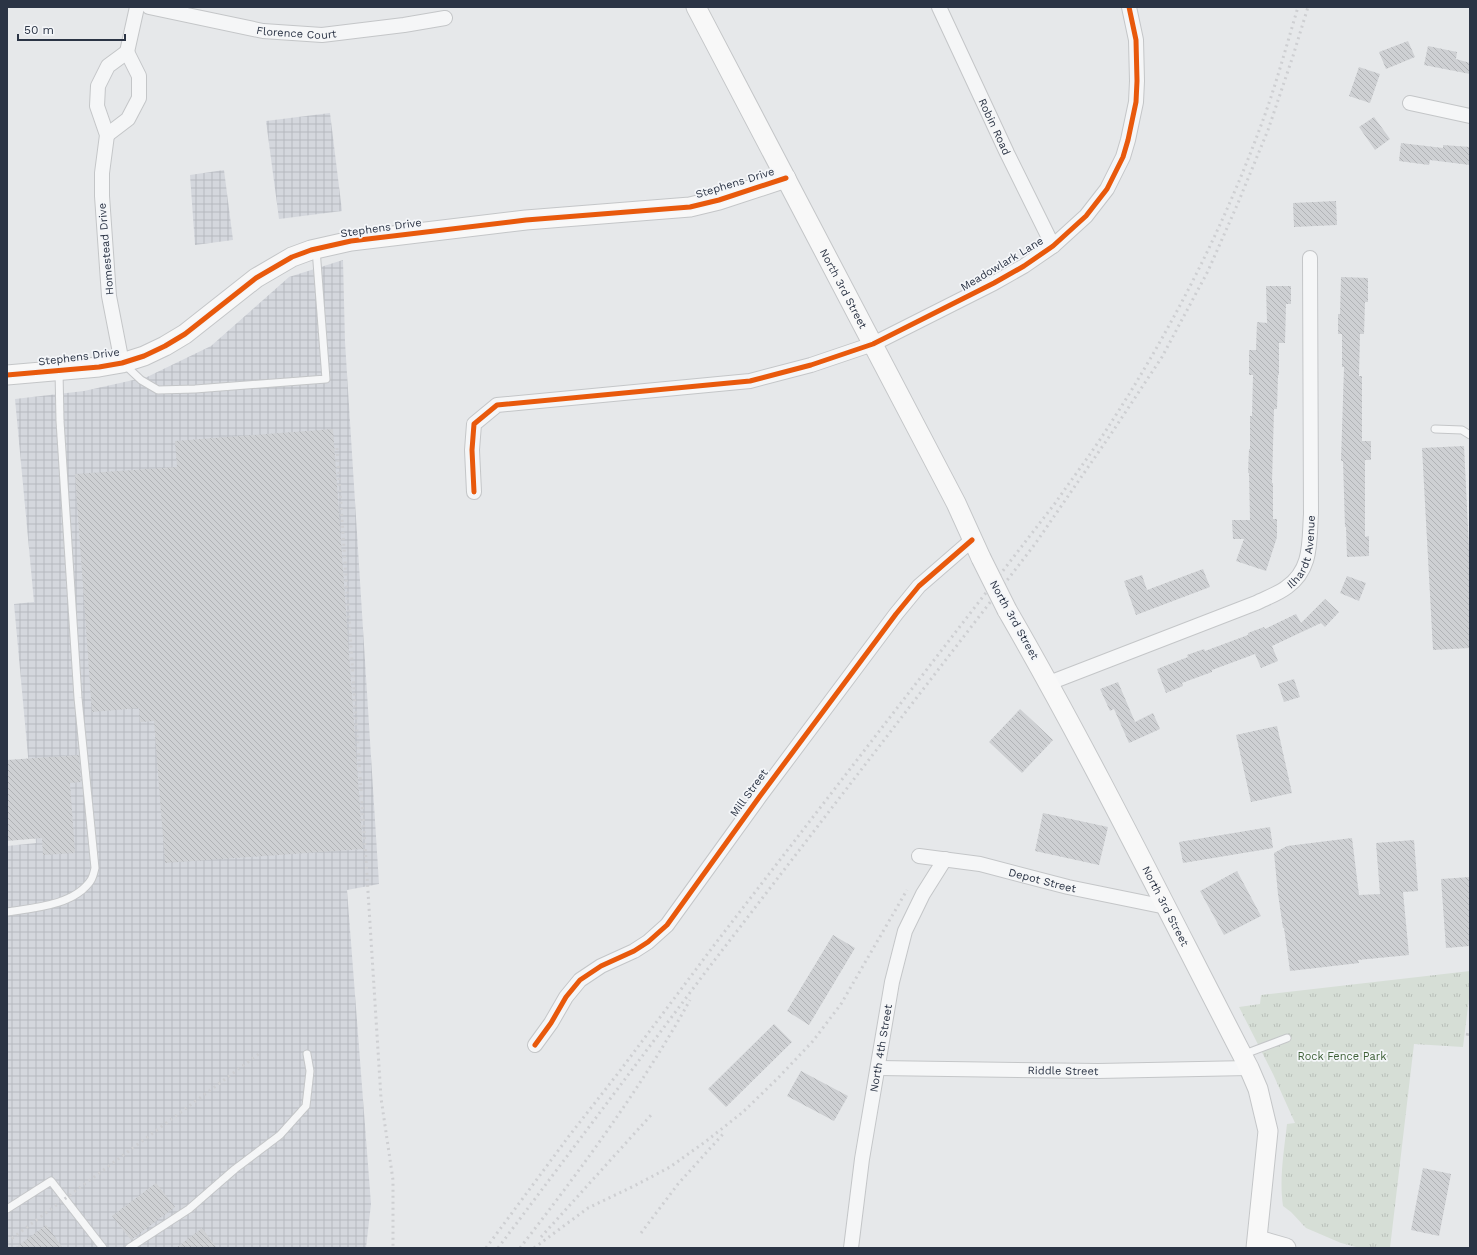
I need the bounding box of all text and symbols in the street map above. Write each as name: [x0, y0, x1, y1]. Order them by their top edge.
scale bar: [18, 16, 125, 42]
text: 50 m: [24, 23, 54, 37]
street label: Florence Court: [255, 23, 338, 42]
street label: Robin Road: [976, 96, 1014, 157]
street label: Stephens Drive: [694, 165, 776, 201]
street label: Homestead Drive: [95, 202, 117, 296]
street label: Stephens Drive: [340, 216, 422, 240]
street label: Meadowlark Lane: [958, 234, 1046, 294]
street label: North 3rd Street: [817, 246, 870, 331]
street label: Stephens Drive: [38, 346, 120, 368]
street label: Ilhardt Avenue: [1284, 515, 1317, 591]
street label: North 3rd Street: [987, 578, 1041, 662]
street label: Mill Street: [727, 766, 771, 819]
street label: North 3rd Street: [1140, 864, 1192, 949]
street label: Depot Street: [1007, 865, 1078, 895]
street label: North 4th Street: [867, 1003, 895, 1093]
park label: Rock Fence Park: [1298, 1050, 1386, 1063]
street label: Riddle Street: [1028, 1064, 1099, 1078]

